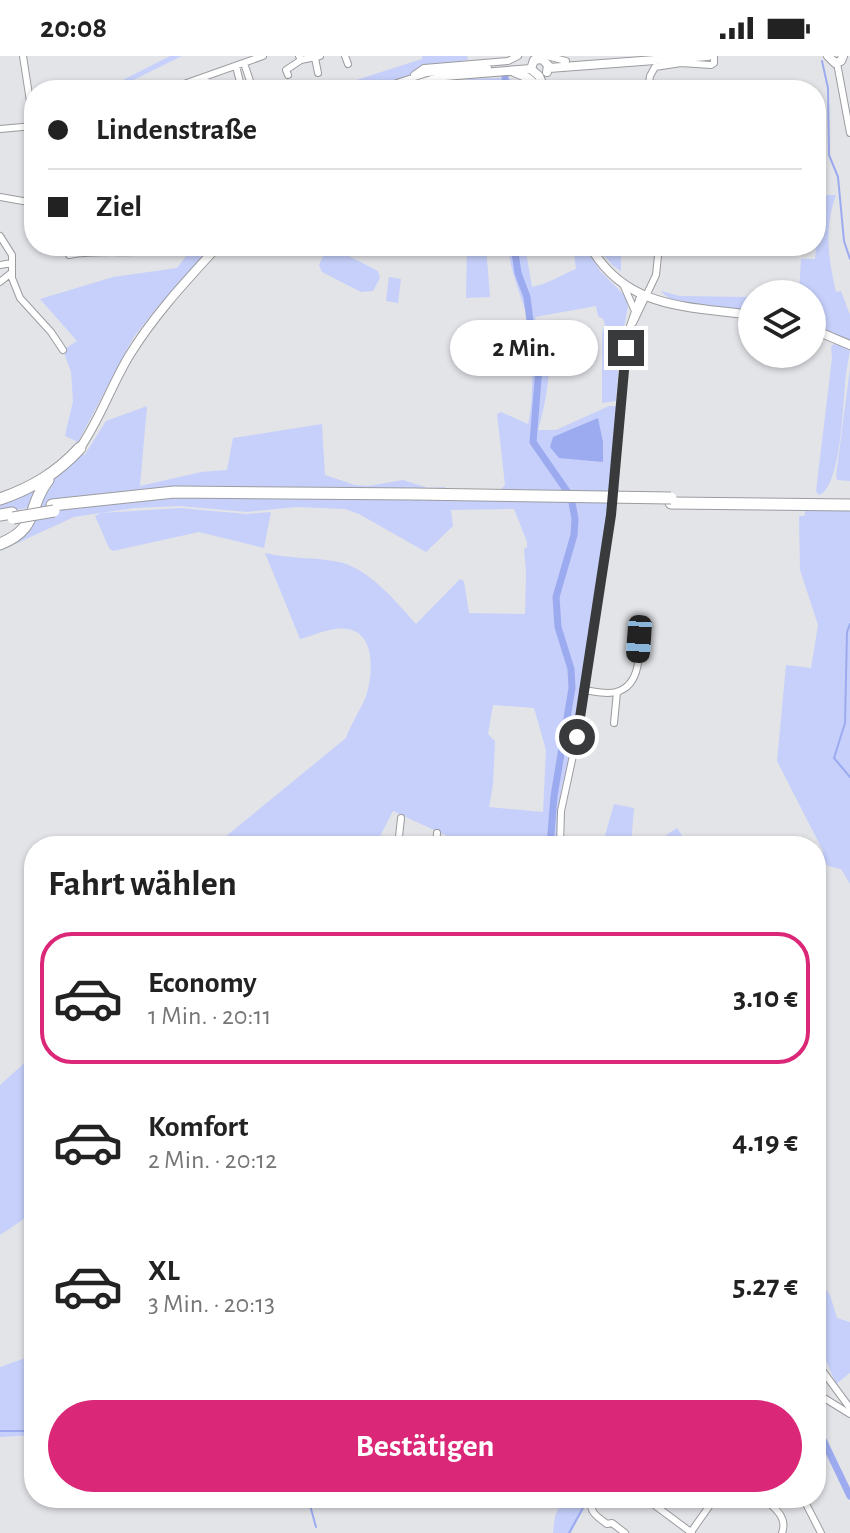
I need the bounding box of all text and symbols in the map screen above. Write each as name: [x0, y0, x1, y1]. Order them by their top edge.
text: 20:08: [40, 13, 107, 43]
text: Lindenstraße: [96, 115, 257, 145]
text: Ziel: [96, 192, 142, 222]
map controls: [738, 280, 826, 368]
button: layers: [738, 280, 826, 368]
callout: 2 Min.: [450, 320, 598, 376]
route end: [608, 330, 644, 366]
text: 2 Min.: [492, 335, 556, 361]
car: [625, 614, 653, 664]
route start: [559, 719, 595, 755]
text: Fahrt wählen: [48, 866, 237, 902]
icon: car: [52, 962, 124, 1034]
text: Economy: [148, 968, 257, 998]
text: 3.10 €: [733, 983, 798, 1013]
text: 1 Min. · 20:11: [148, 1003, 271, 1029]
icon: car: [52, 1106, 124, 1178]
text: Komfort: [148, 1112, 248, 1142]
text: 4.19 €: [732, 1127, 798, 1157]
text: 2 Min. · 20:12: [148, 1147, 277, 1173]
icon: car: [52, 1250, 124, 1322]
text: XL: [148, 1256, 180, 1286]
text: 5.27 €: [733, 1271, 798, 1301]
text: 3 Min. · 20:13: [148, 1291, 275, 1317]
button: Bestätigen: [48, 1400, 802, 1492]

